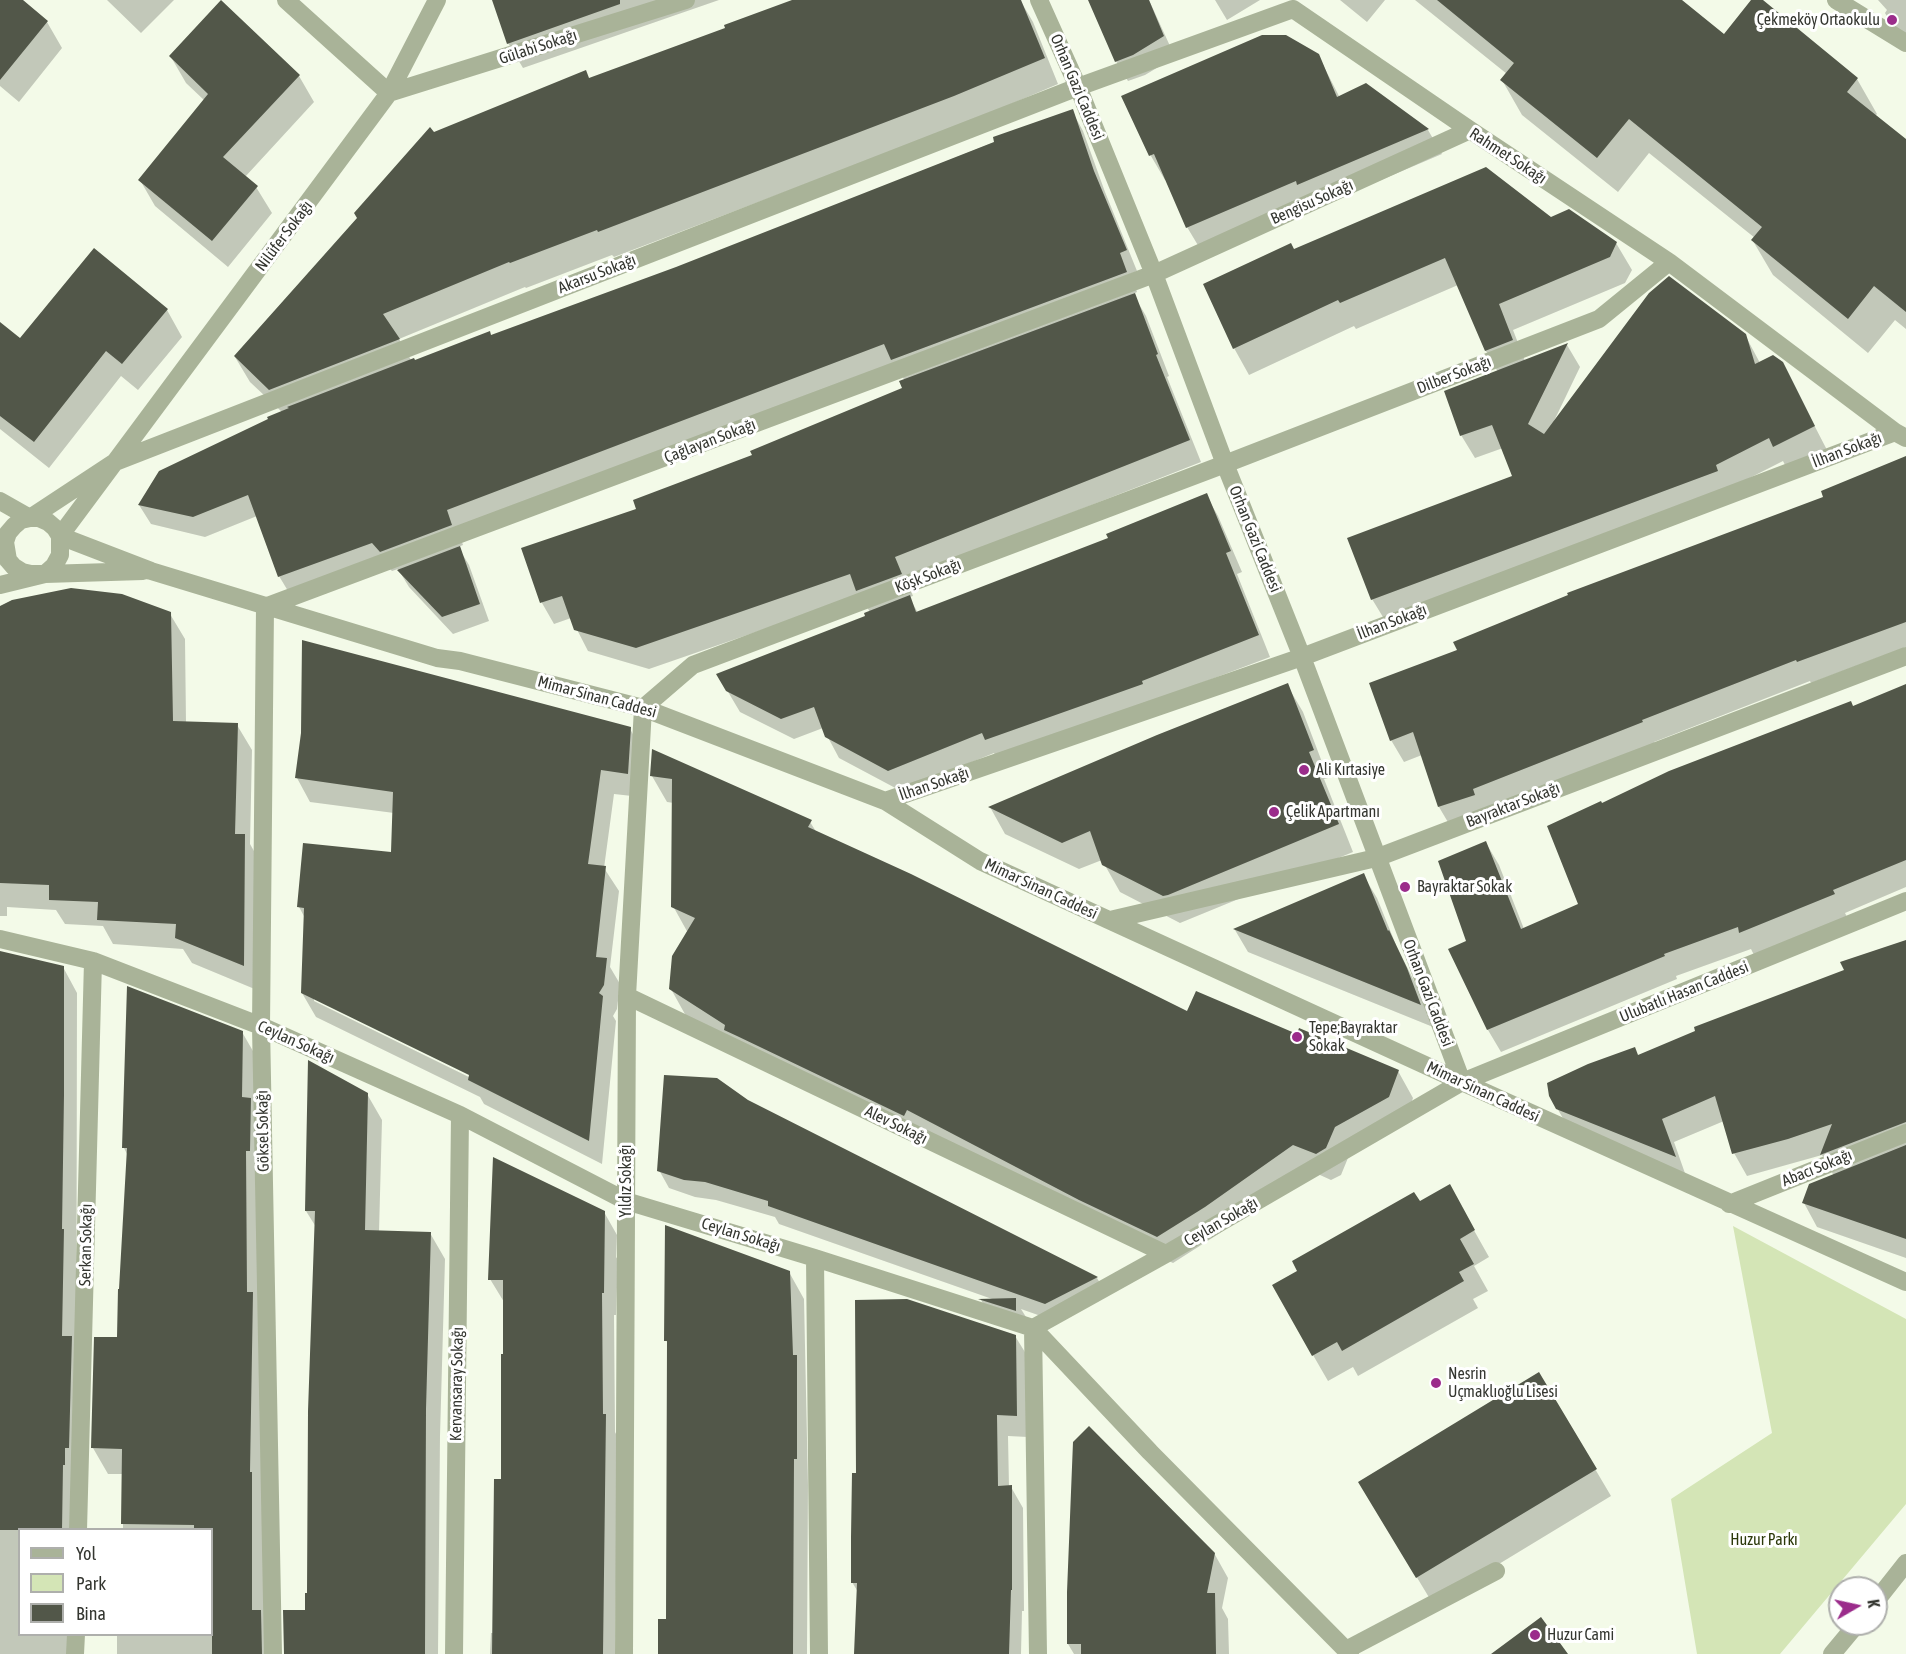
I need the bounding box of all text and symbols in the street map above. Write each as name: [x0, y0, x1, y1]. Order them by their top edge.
place label: Çekmeköy Ortaokulu: [1757, 10, 1880, 30]
marker: Çekmeköy Ortaokulu: [1885, 13, 1899, 27]
street label: Gülabi Sokağı: [497, 25, 579, 69]
street label: Orhan Gazi Caddesi: [1046, 31, 1108, 143]
street label: Rahmet Sokağı: [1466, 124, 1550, 188]
street label: Bengisu Sokağı: [1268, 175, 1356, 229]
street label: Nilüfer Sokağı: [251, 197, 317, 275]
street label: Akarsu Sokağı: [555, 250, 639, 298]
street label: Dilber Sokağı: [1414, 352, 1494, 398]
street label: Çağlayan Sokağı: [662, 415, 758, 467]
street label: İlhan Sokağı: [1810, 428, 1884, 472]
street label: Orhan Gazi Caddesi: [1225, 483, 1285, 595]
street label: Köşk Sokağı: [892, 555, 964, 597]
street label: İlhan Sokağı: [1355, 600, 1429, 644]
street label: Mimar Sinan Caddesi: [535, 672, 659, 722]
place label: Ali Kırtasiye: [1316, 760, 1385, 780]
street label: İlhan Sokağı: [896, 763, 972, 805]
marker: Ali Kırtasiye: [1297, 763, 1311, 777]
street label: Bayraktar Sokağı: [1463, 778, 1563, 832]
place label: Çelik Apartmanı: [1286, 802, 1380, 822]
marker: Çelik Apartmanı: [1267, 805, 1281, 819]
street label: Mimar Sinan Caddesi: [982, 854, 1100, 924]
place label: Bayraktar Sokak: [1417, 877, 1512, 897]
marker: Bayraktar Sokak: [1398, 880, 1412, 894]
street label: Orhan Gazi Caddesi: [1399, 937, 1457, 1049]
street label: Ulubatlı Hasan Caddesi: [1617, 957, 1751, 1027]
street label: Ceylan Sokağı: [255, 1017, 337, 1067]
place label: Tepe;Bayraktar Sokak: [1309, 1018, 1397, 1056]
marker: Tepe;Bayraktar Sokak: [1290, 1030, 1304, 1044]
street label: Mimar Sinan Caddesi: [1424, 1057, 1542, 1127]
street label: Göksel Sokağı: [253, 1090, 273, 1172]
street label: Alev Sokağı: [862, 1102, 930, 1148]
street label: Yıldız Sokağı: [616, 1145, 636, 1217]
street label: Abacı Sokağı: [1779, 1145, 1855, 1191]
street label: Ceylan Sokağı: [1181, 1193, 1261, 1251]
street label: Serkan Sokağı: [76, 1204, 96, 1286]
street label: Ceylan Sokağı: [699, 1214, 783, 1256]
street label: Kervansaray Sokağı: [446, 1327, 468, 1441]
place label: Nesrin Uçmaklıoğlu Lisesi: [1448, 1364, 1558, 1402]
marker: Nesrin Uçmaklıoğlu Lisesi: [1429, 1376, 1443, 1390]
legend: [18, 1528, 213, 1636]
park label: Huzur Parkı: [1730, 1530, 1798, 1550]
text: Yol: [76, 1543, 96, 1564]
text: Park: [76, 1573, 106, 1594]
north arrow: [1828, 1576, 1888, 1636]
text: K: [1864, 1598, 1883, 1609]
text: Bina: [76, 1603, 106, 1624]
place label: Huzur Cami: [1547, 1625, 1614, 1645]
marker: Huzur Cami: [1528, 1628, 1542, 1642]

